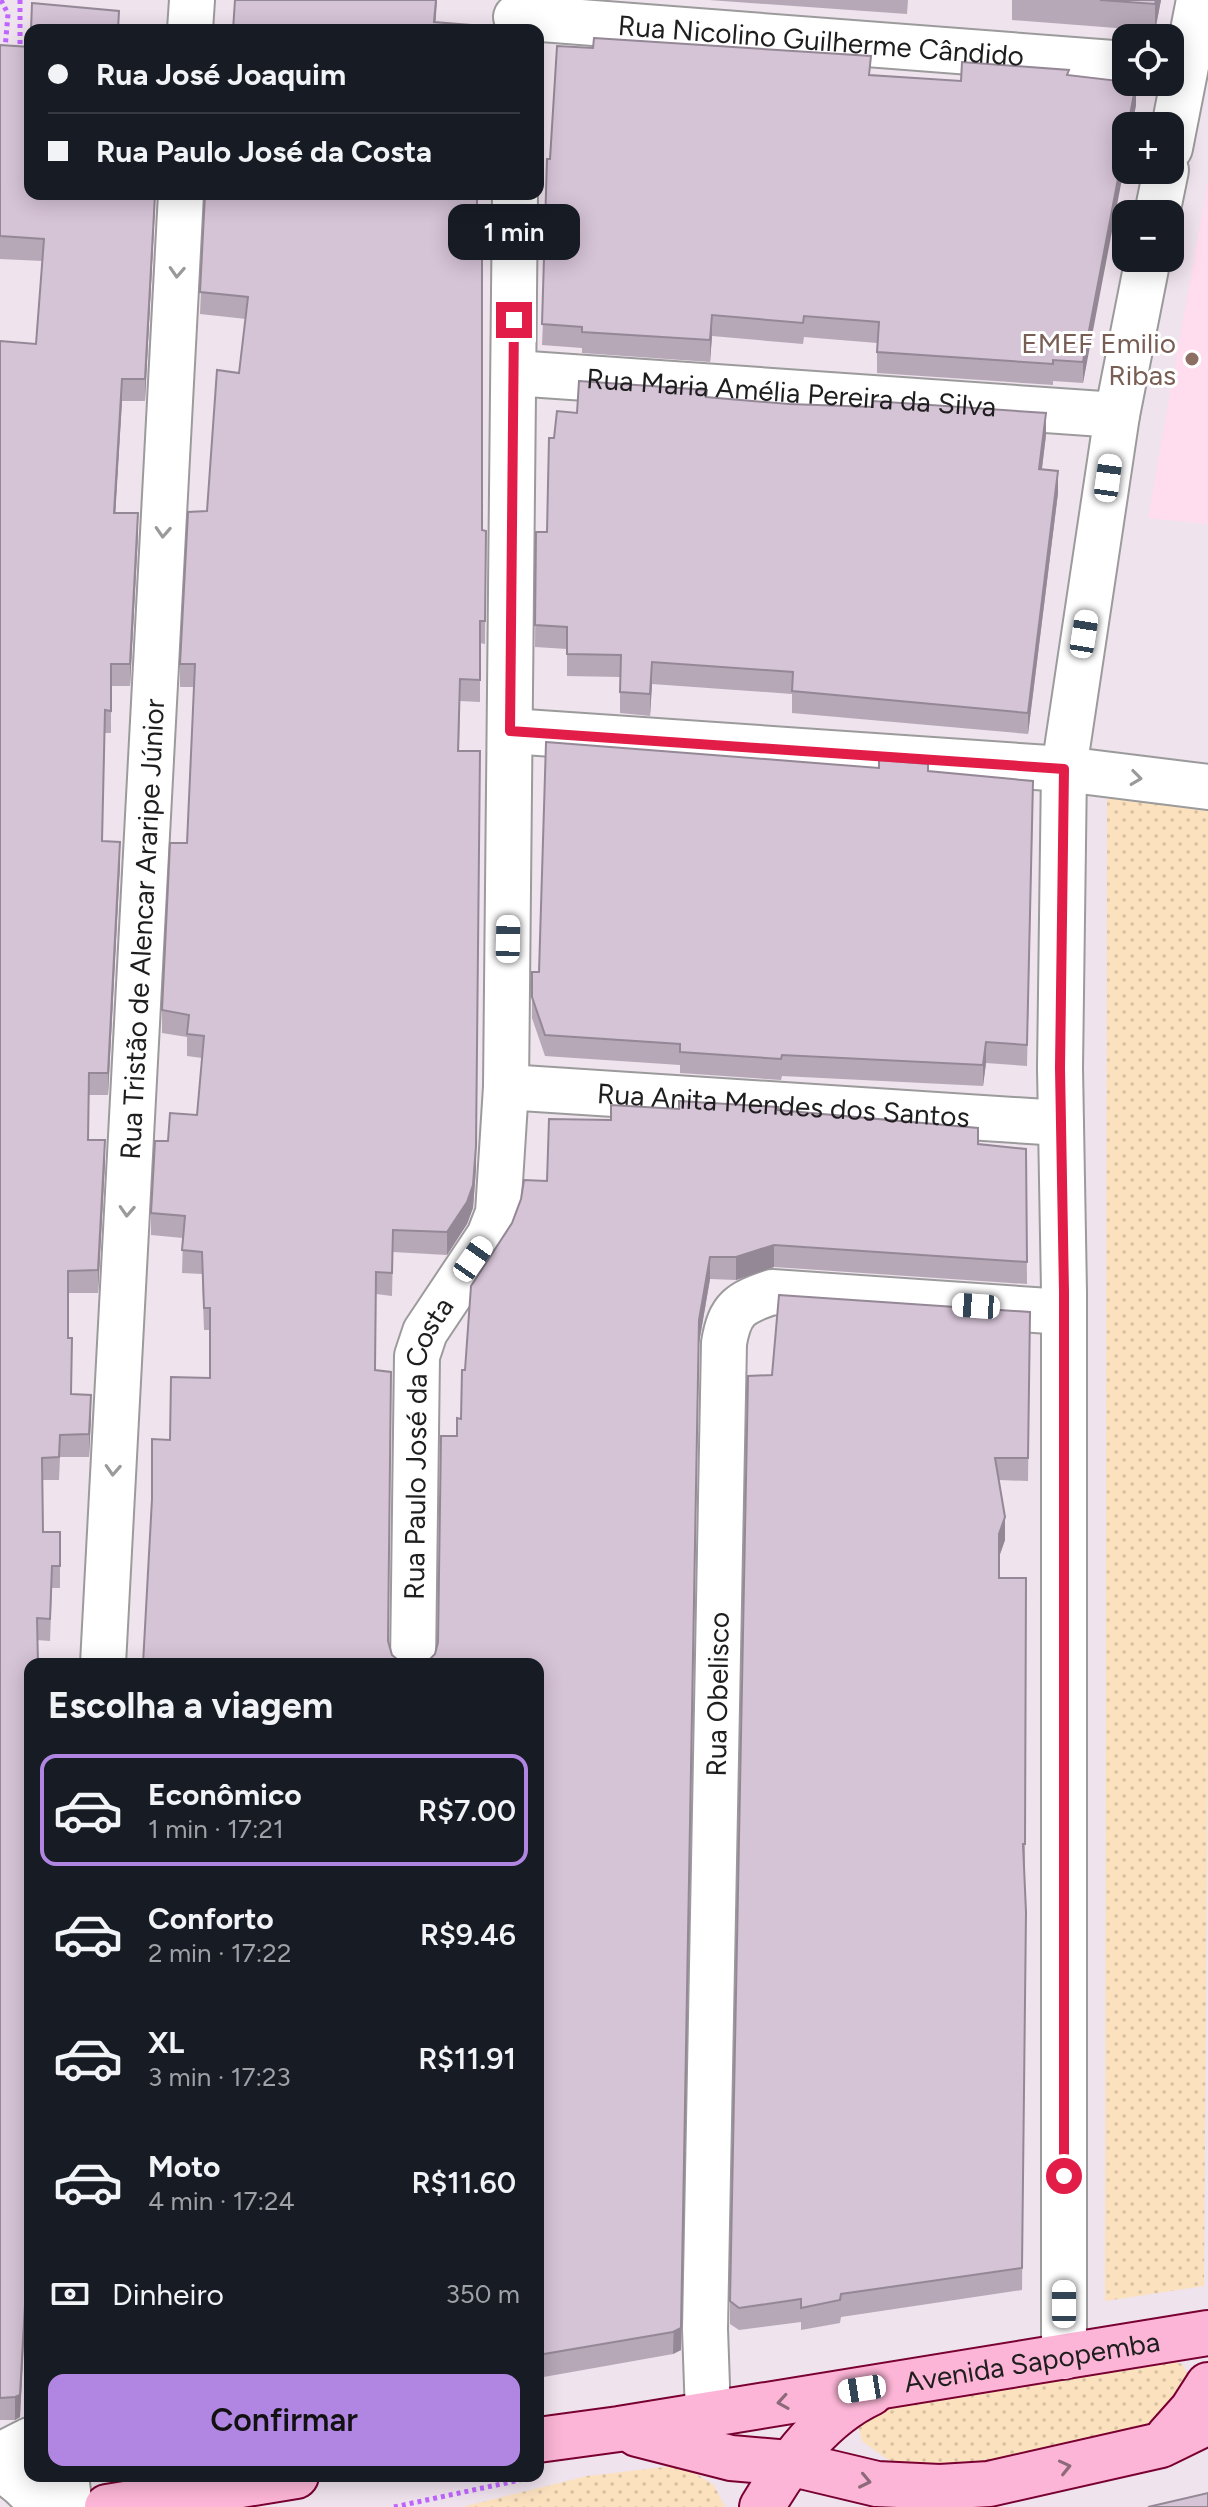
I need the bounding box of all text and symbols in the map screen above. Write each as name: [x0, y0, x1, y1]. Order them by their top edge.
street label: Rua Nicolino Guilherme Cândido: [617, 8, 1025, 73]
map controls: [1112, 24, 1184, 272]
button: locate: [1112, 24, 1184, 96]
text: Rua José Joaquim: [96, 56, 346, 93]
button: +: [1112, 112, 1184, 184]
text: Rua Paulo José da Costa: [96, 133, 432, 170]
button: −: [1112, 200, 1184, 272]
callout: 1 min: [448, 204, 580, 260]
text: 1 min: [484, 216, 544, 248]
one-way arrow: [169, 266, 186, 279]
route end: [496, 302, 532, 338]
place label: EMEF Emilio Ribas: [1021, 326, 1176, 392]
marker: EMEF Emilio Ribas: [1183, 350, 1201, 368]
street label: Rua Maria Amélia Pereira da Silva: [585, 361, 997, 424]
car: [1093, 453, 1123, 503]
one-way arrow: [155, 526, 172, 539]
car: [1068, 608, 1100, 660]
street label: Rua Tristão de Alencar Araripe Júnior: [113, 697, 171, 1160]
one-way arrow: [1129, 769, 1143, 786]
car: [496, 915, 520, 963]
street label: Rua Anita Mendes dos Santos: [596, 1076, 971, 1134]
one-way arrow: [119, 1205, 136, 1218]
car: [449, 1232, 497, 1286]
street label: Rua Paulo José da Costa: [397, 1291, 460, 1600]
car: [951, 1292, 1001, 1320]
one-way arrow: [105, 1464, 122, 1477]
street label: Rua Obelisco: [699, 1611, 736, 1777]
text: Escolha a viagem: [48, 1684, 333, 1727]
icon: car: [52, 1774, 124, 1846]
text: Econômico: [148, 1776, 302, 1813]
text: R$7.00: [418, 1792, 516, 1829]
text: 1 min · 17:21: [148, 1813, 284, 1845]
icon: car: [52, 1898, 124, 1970]
text: Conforto: [148, 1900, 274, 1937]
text: R$9.46: [420, 1916, 516, 1953]
text: 2 min · 17:22: [148, 1937, 291, 1969]
icon: car: [52, 2022, 124, 2094]
text: XL: [148, 2024, 184, 2061]
text: R$11.91: [418, 2040, 516, 2077]
text: 3 min · 17:23: [148, 2061, 291, 2093]
icon: car: [52, 2146, 124, 2218]
text: Moto: [148, 2148, 220, 2185]
route start: [1046, 2158, 1082, 2194]
text: R$11.60: [411, 2164, 516, 2201]
text: 4 min · 17:24: [148, 2185, 295, 2217]
icon: cash: [48, 2272, 92, 2316]
text: Dinheiro: [112, 2276, 224, 2313]
text: 350 m: [446, 2278, 520, 2310]
car: [1052, 2280, 1076, 2328]
street label: Avenida Sapopemba: [901, 2324, 1162, 2399]
car: [836, 2373, 888, 2405]
button: Confirmar: [48, 2374, 520, 2466]
one-way arrow: [776, 2393, 790, 2410]
one-way arrow: [1058, 2459, 1072, 2476]
one-way arrow: [858, 2472, 872, 2489]

